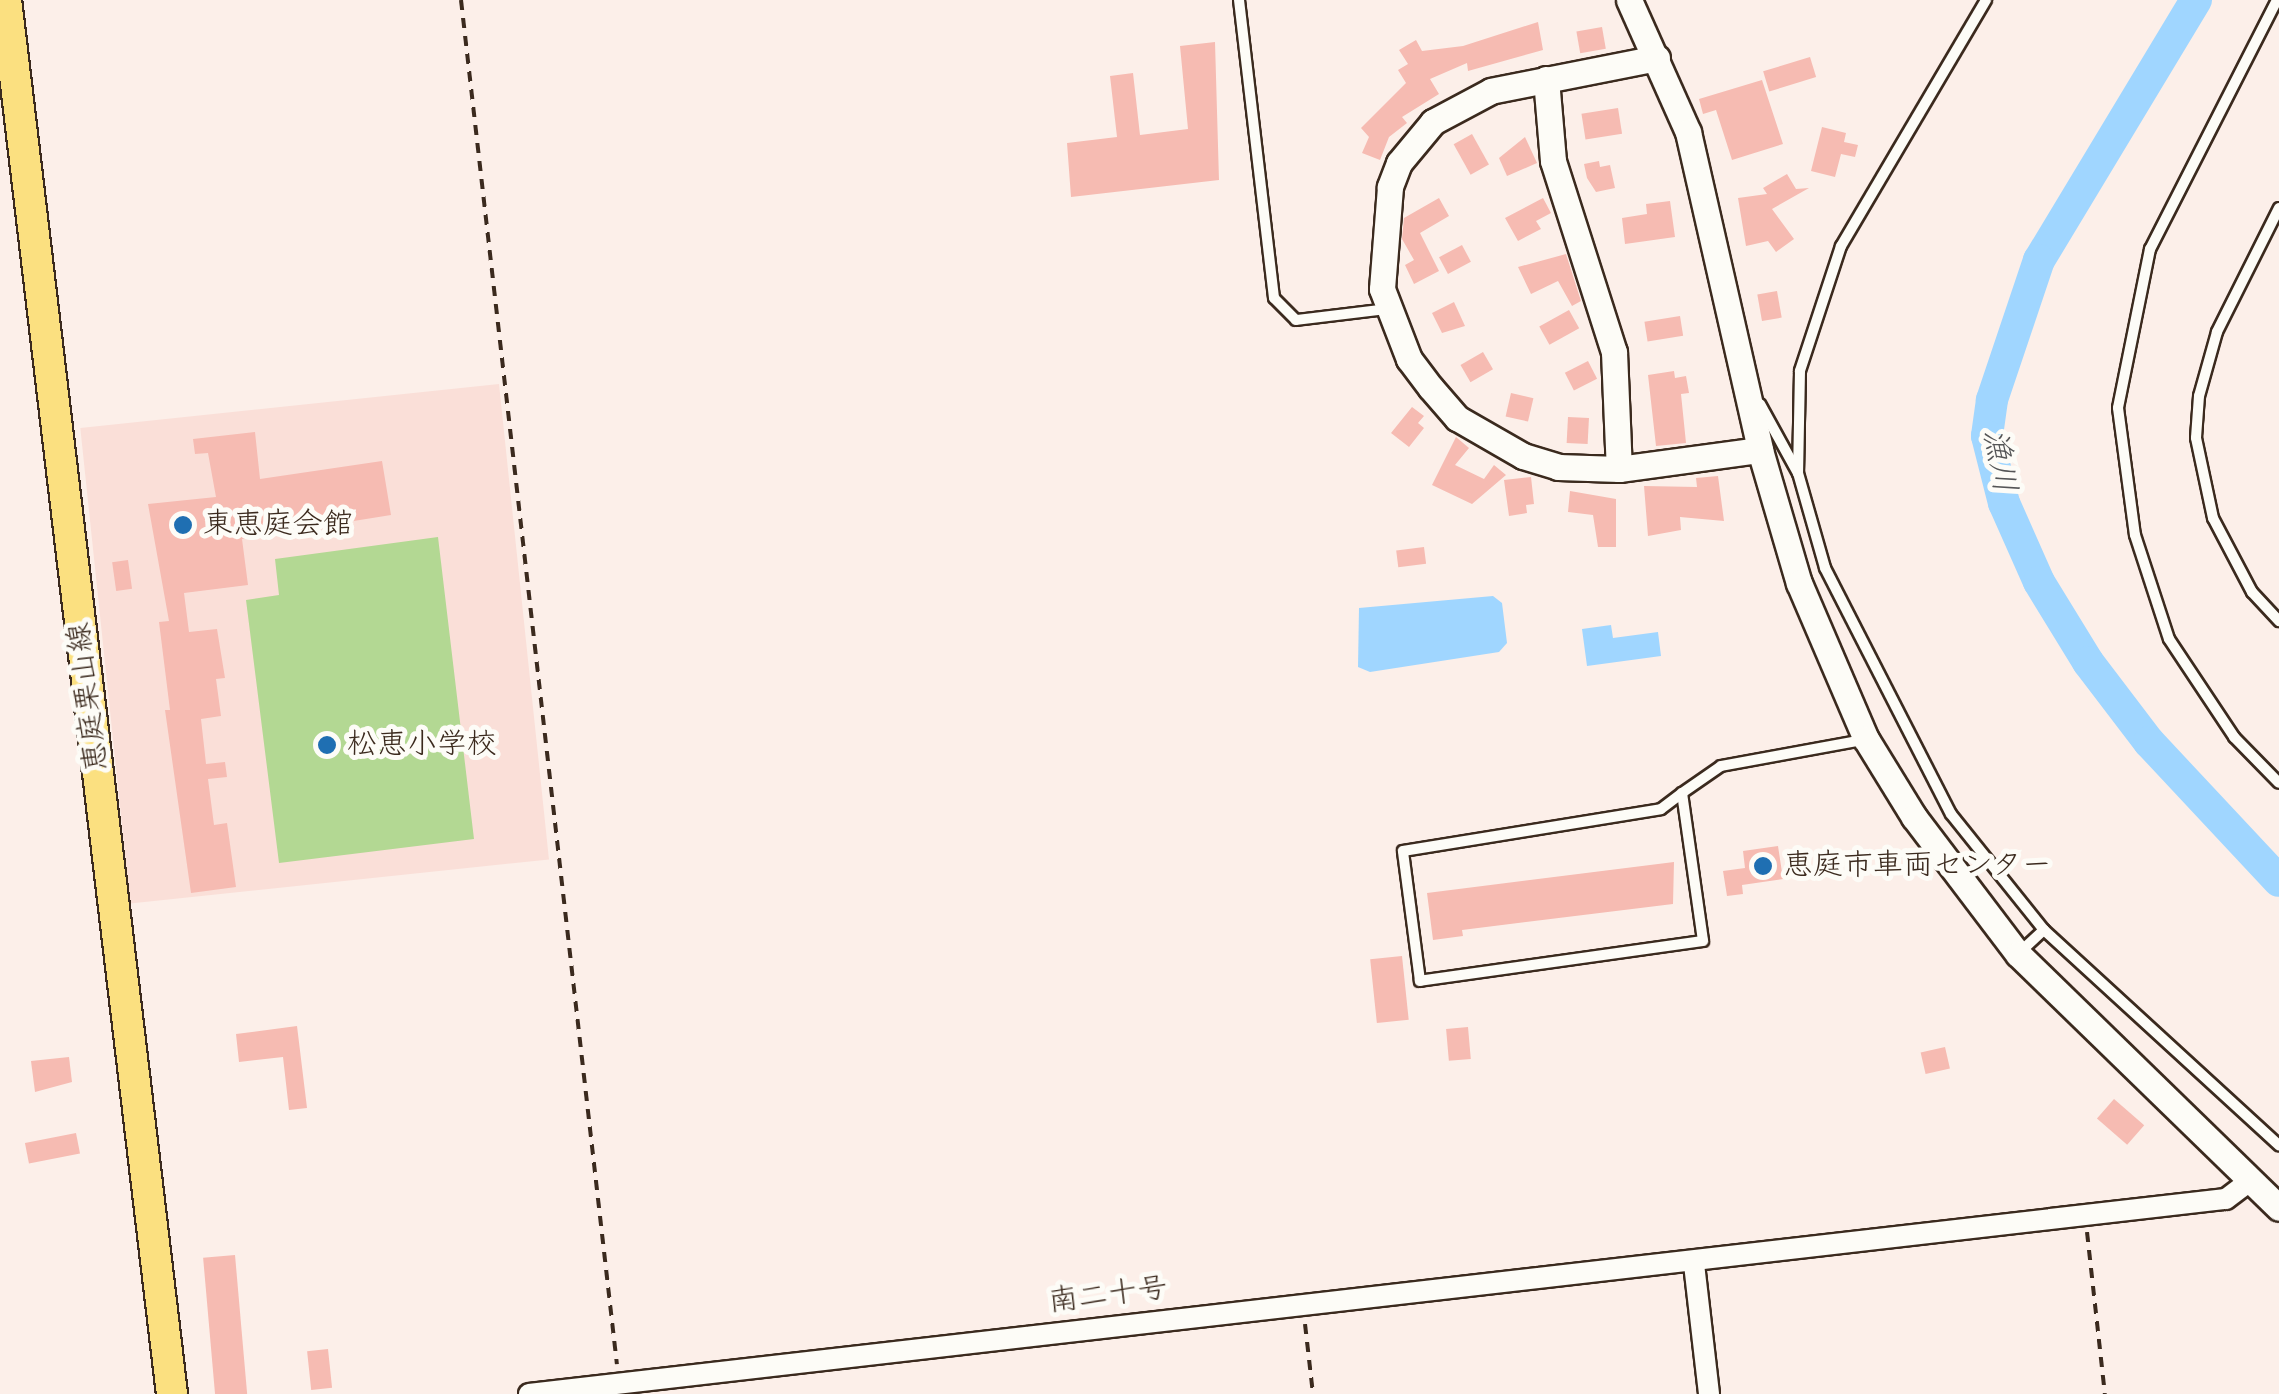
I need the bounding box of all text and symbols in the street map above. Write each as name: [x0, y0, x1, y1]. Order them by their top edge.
water label: 漁川: [1974, 426, 2022, 496]
place label: 東恵庭会館: [203, 507, 353, 543]
marker: 東恵庭会館: [172, 514, 194, 536]
street label: 恵庭栗山線: [62, 620, 116, 774]
place label: 松恵小学校: [347, 727, 497, 763]
marker: 松恵小学校: [316, 734, 338, 756]
place label: 恵庭市車両センター: [1783, 848, 2053, 884]
marker: 恵庭市車両センター: [1752, 855, 1774, 877]
street label: 南二十号: [1046, 1271, 1170, 1321]

